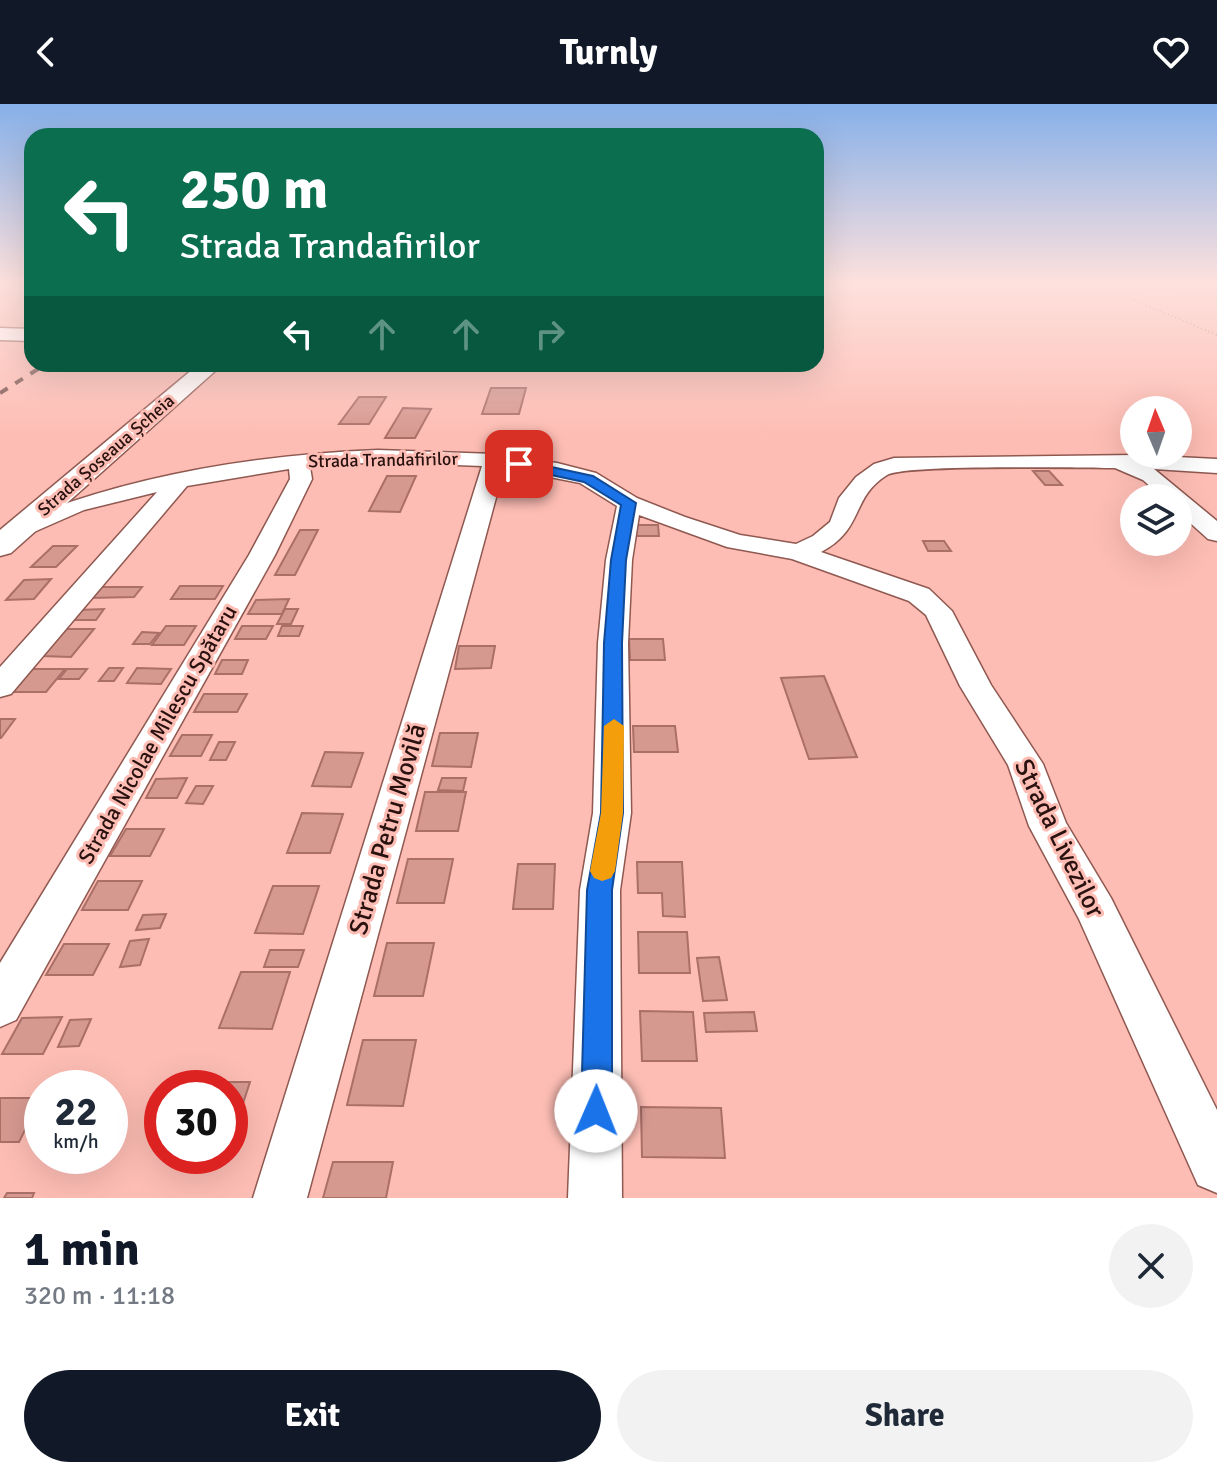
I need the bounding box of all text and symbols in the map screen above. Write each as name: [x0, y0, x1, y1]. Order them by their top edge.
icon: back: [24, 30, 68, 74]
text: Turnly: [560, 30, 657, 75]
icon: heart: [1149, 30, 1193, 74]
text: 250 m: [180, 155, 328, 224]
icon: left: [48, 160, 152, 264]
text: Strada Trandafirilor: [180, 224, 480, 269]
icon: left: [276, 312, 320, 356]
icon: ahead: [360, 312, 404, 356]
icon: ahead: [444, 312, 488, 356]
icon: right: [528, 312, 572, 356]
street label: Strada Șoseaua Șcheia: [33, 390, 179, 520]
north arrow: [1120, 396, 1192, 468]
map controls: [1120, 396, 1192, 556]
pin: [485, 430, 553, 498]
icon: arrive: [497, 442, 541, 486]
street label: Strada Trandafirilor: [308, 448, 459, 472]
button: layers: [1120, 484, 1192, 556]
street label: Strada Nicolae Milescu Spătaru: [72, 600, 243, 868]
street label: Strada Petru Movilă: [343, 720, 433, 938]
street label: Strada Livezilor: [1007, 754, 1111, 923]
position arrow: [554, 1069, 638, 1153]
speed limit sign: 30: [144, 1070, 248, 1174]
text: 22: [54, 1087, 98, 1137]
text: km/h: [53, 1129, 99, 1154]
text: 1 min: [24, 1220, 140, 1279]
button: close: [1109, 1224, 1193, 1308]
text: 320 m · 11:18: [24, 1280, 175, 1312]
button: Exit: [24, 1370, 601, 1462]
button: Share: [617, 1370, 1193, 1462]

